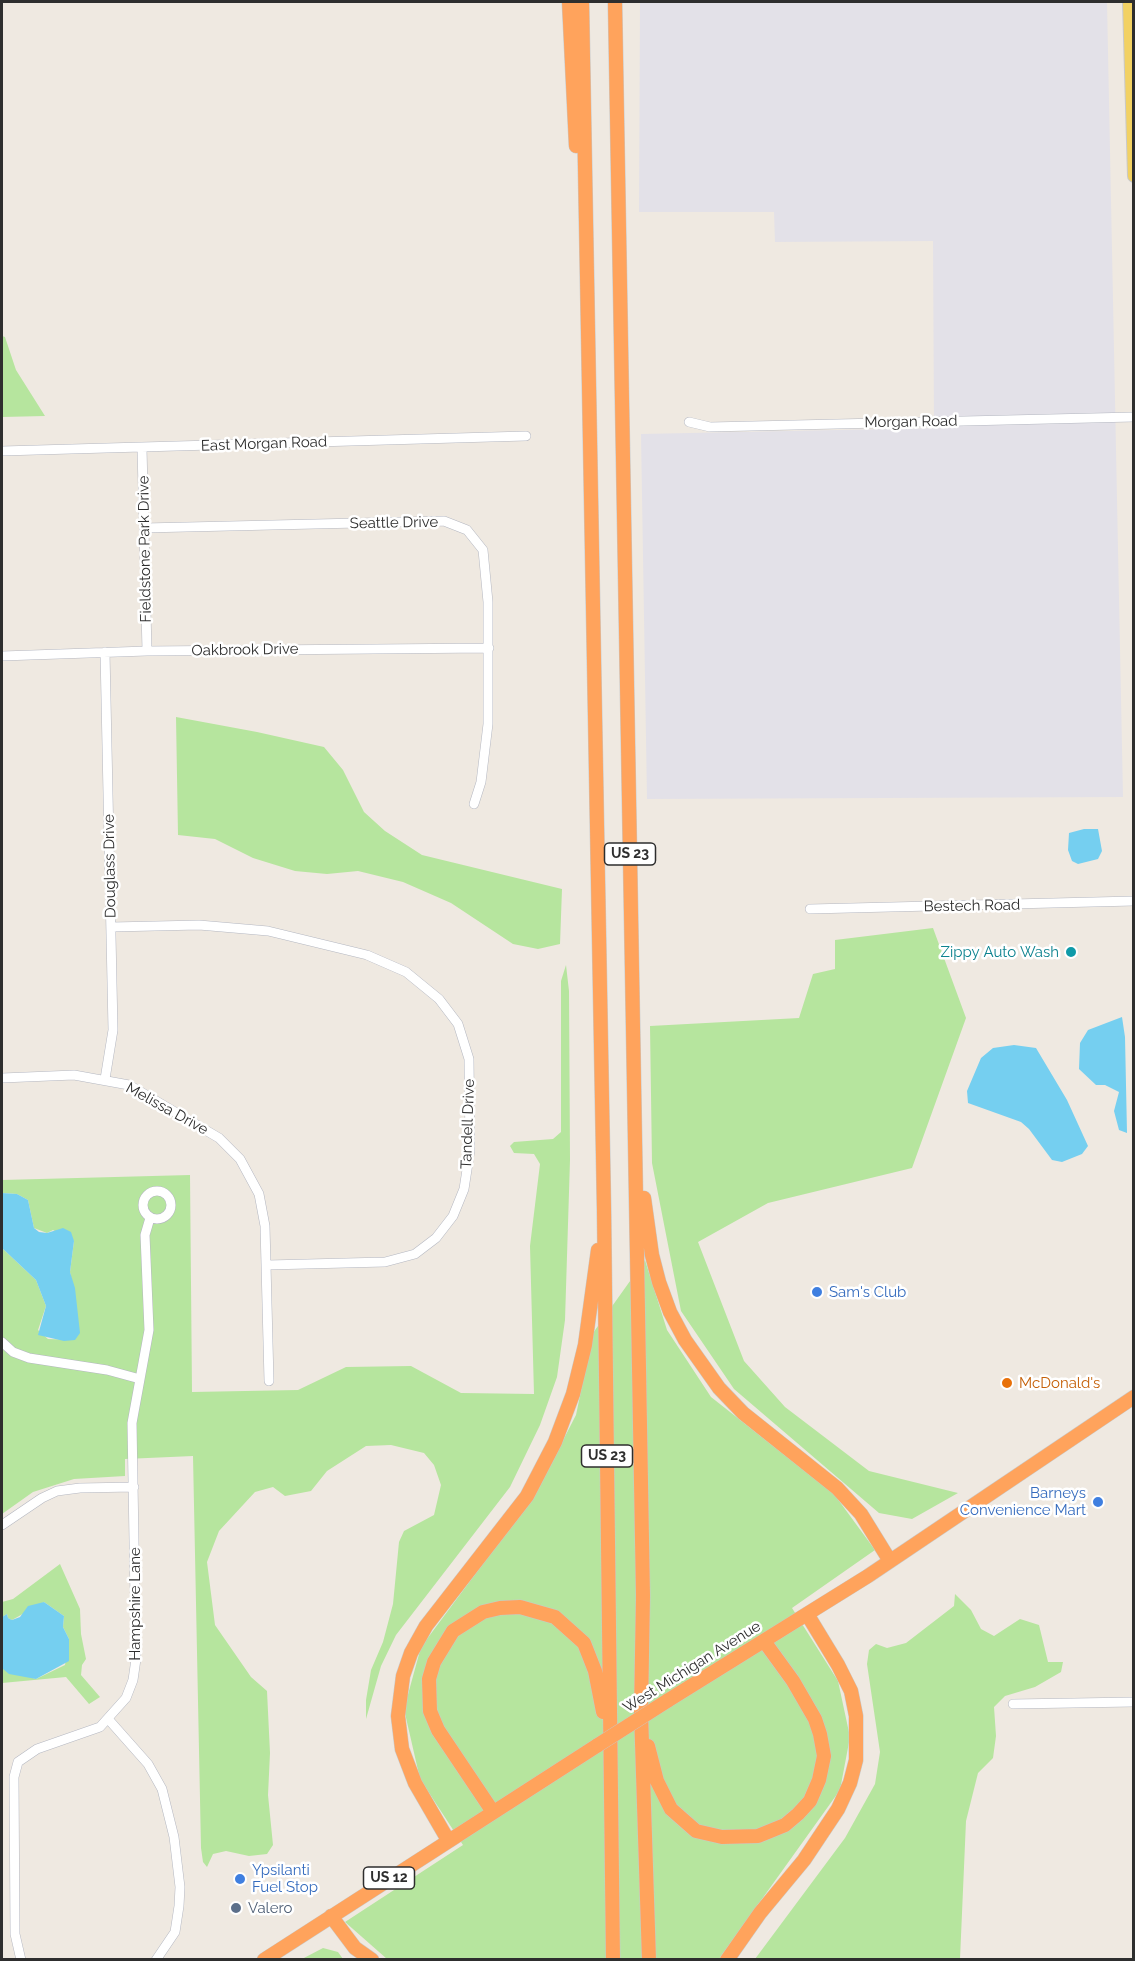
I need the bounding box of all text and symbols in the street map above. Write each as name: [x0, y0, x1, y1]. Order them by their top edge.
street label: Morgan Road: [864, 412, 958, 432]
street label: East Morgan Road: [201, 433, 327, 455]
street label: Fieldstone Park Drive: [135, 475, 155, 623]
street label: Seattle Drive: [350, 513, 438, 533]
street label: Oakbrook Drive: [191, 640, 299, 660]
street label: Douglass Drive: [100, 814, 120, 918]
road number: US 23: [604, 843, 656, 865]
street label: Bestech Road: [924, 896, 1020, 916]
place label: Zippy Auto Wash: [941, 943, 1059, 961]
marker: Zippy Auto Wash: [1064, 945, 1078, 959]
street label: Melissa Drive: [123, 1079, 211, 1139]
street label: Tandell Drive: [457, 1079, 479, 1169]
place label: Sam's Club: [829, 1283, 906, 1301]
marker: Sam's Club: [810, 1285, 824, 1299]
place label: McDonald's: [1019, 1374, 1100, 1392]
marker: McDonald's: [1000, 1376, 1014, 1390]
road number: US 23: [582, 1445, 632, 1467]
place label: Barneys Convenience Mart: [960, 1484, 1086, 1519]
marker: Barneys Convenience Mart: [1091, 1495, 1105, 1509]
street label: Hampshire Lane: [126, 1547, 144, 1661]
street label: West Michigan Avenue: [620, 1617, 764, 1717]
place label: Ypsilanti Fuel Stop: [252, 1861, 318, 1896]
road number: US 12: [364, 1867, 414, 1889]
marker: Ypsilanti Fuel Stop: [233, 1872, 247, 1886]
place label: Valero: [248, 1899, 292, 1917]
marker: Valero: [229, 1901, 243, 1915]

